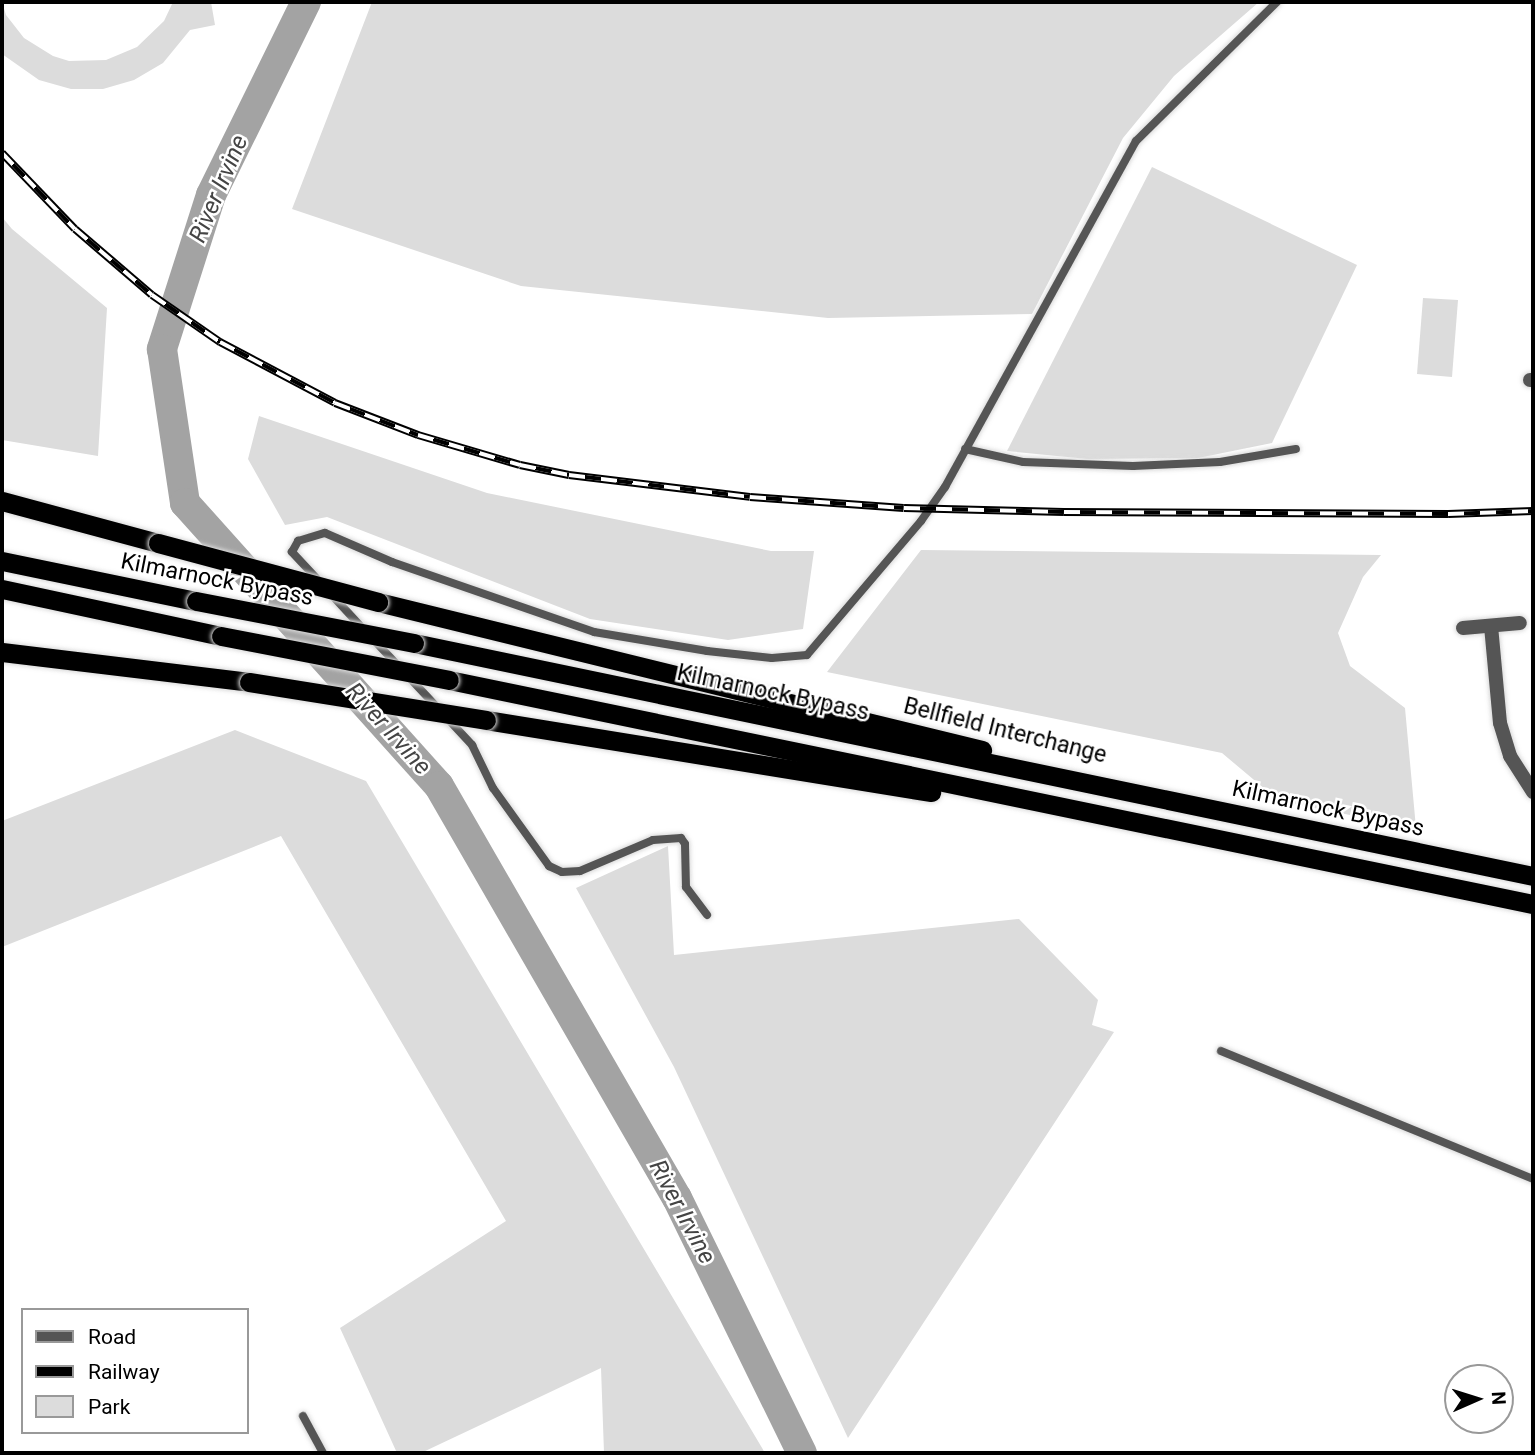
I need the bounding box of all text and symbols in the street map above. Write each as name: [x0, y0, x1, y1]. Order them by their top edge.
water label: River Irvine: [184, 131, 254, 247]
street label: Kilmarnock Bypass: [118, 548, 316, 612]
street label: Kilmarnock Bypass: [674, 659, 872, 727]
water label: River Irvine: [339, 677, 437, 781]
street label: Bellfield Interchange: [901, 692, 1109, 770]
street label: Kilmarnock Bypass: [1229, 775, 1427, 843]
water label: River Irvine: [643, 1155, 721, 1269]
legend: [21, 1308, 248, 1434]
text: Road: [88, 1325, 136, 1349]
text: Railway: [88, 1360, 160, 1384]
north arrow: [1444, 1364, 1514, 1434]
text: N: [1487, 1391, 1510, 1405]
text: Park: [88, 1395, 130, 1419]

